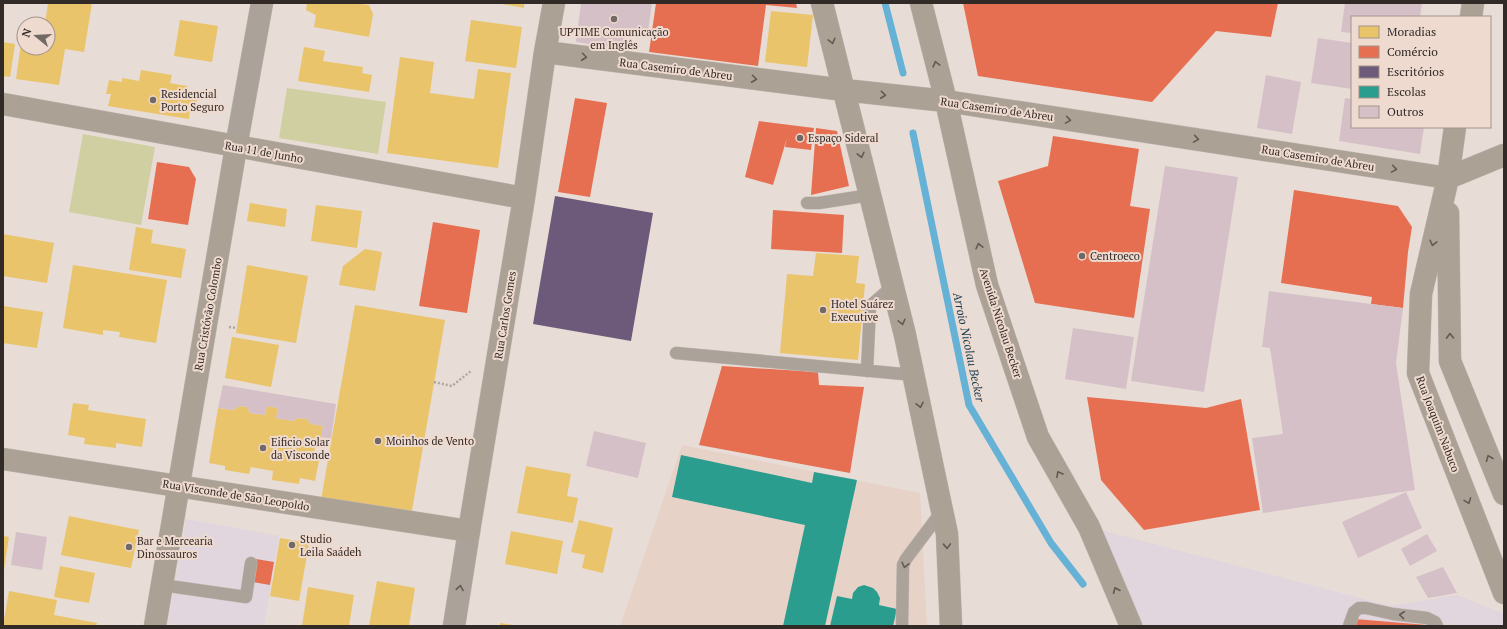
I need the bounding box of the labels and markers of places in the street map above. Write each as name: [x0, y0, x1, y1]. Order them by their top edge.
marker: UPTIME Comunicação em Inglês: [609, 14, 619, 24]
place label: UPTIME Comunicação em Inglês: [559, 25, 669, 52]
place label: Residencial Porto Seguro: [161, 87, 224, 114]
marker: Residencial Porto Seguro: [148, 95, 158, 105]
place label: Espaço Sideral: [808, 131, 879, 145]
marker: Espaço Sideral: [795, 133, 805, 143]
place label: Centroeco: [1090, 249, 1140, 263]
marker: Centroeco: [1077, 251, 1087, 261]
place label: Hotel Suárez Executive: [831, 297, 893, 324]
marker: Hotel Suárez Executive: [818, 305, 828, 315]
place label: Moinhos de Vento: [386, 434, 474, 448]
place label: Eificio Solar da Visconde: [271, 435, 330, 462]
marker: Moinhos de Vento: [373, 436, 383, 446]
marker: Eificio Solar da Visconde: [258, 443, 268, 453]
place label: Studio Leila Saádeh: [300, 532, 362, 559]
place label: Bar e Mercearia Dinossauros: [137, 534, 213, 561]
marker: Studio Leila Saádeh: [287, 540, 297, 550]
marker: Bar e Mercearia Dinossauros: [124, 542, 134, 552]

